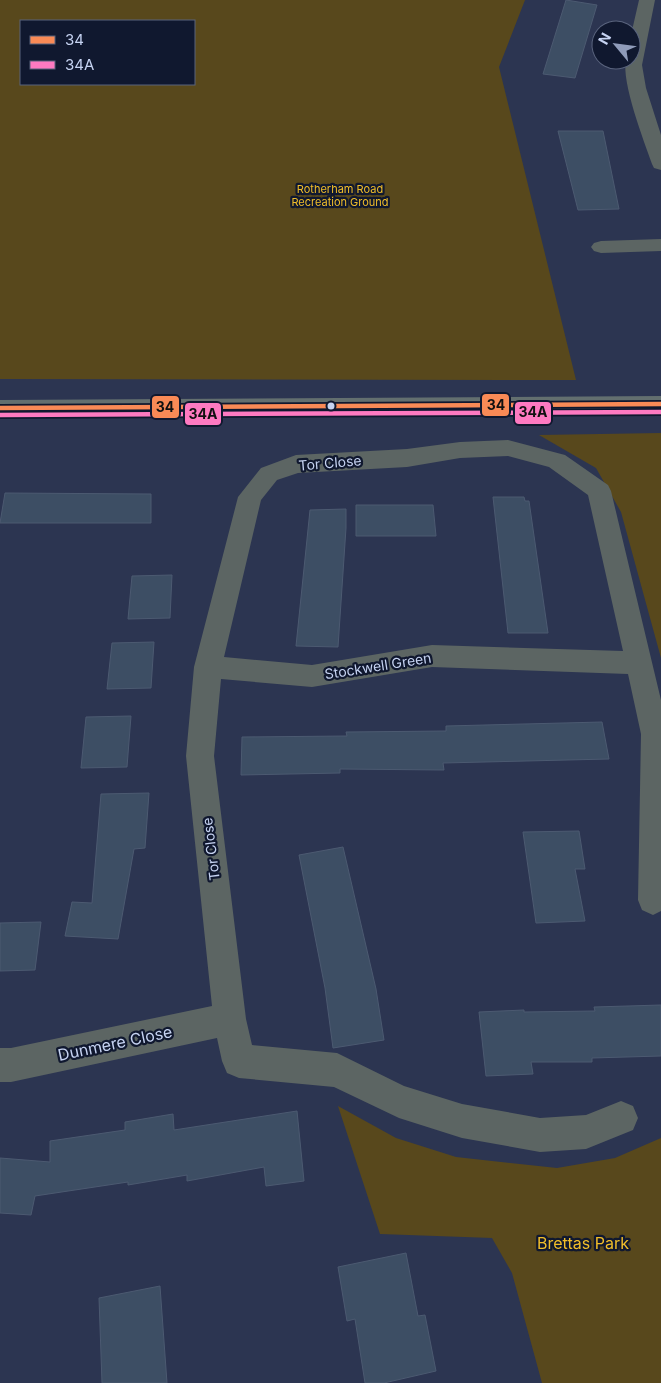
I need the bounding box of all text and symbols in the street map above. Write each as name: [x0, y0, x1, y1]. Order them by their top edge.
legend: [20, 20, 195, 85]
north arrow: [591, 20, 641, 70]
text: 34: [65, 30, 84, 49]
text: N: [594, 30, 614, 47]
text: 34A: [65, 55, 94, 74]
park label: Rotherham Road Recreation Ground: [291, 182, 389, 209]
line badge: 34: [481, 393, 510, 417]
line badge: 34: [151, 395, 180, 419]
text: 34: [487, 396, 505, 413]
text: 34: [156, 398, 174, 415]
unlabelled marker: [326, 401, 336, 411]
line badge: 34A: [514, 401, 552, 425]
line badge: 34A: [184, 402, 222, 426]
text: 34A: [519, 403, 548, 420]
text: 34A: [189, 405, 218, 422]
street label: Tor Close: [298, 451, 362, 474]
street label: Stockwell Green: [323, 649, 432, 682]
street label: Tor Close: [198, 817, 223, 881]
street label: Dunmere Close: [56, 1021, 174, 1065]
park label: Brettas Park: [537, 1233, 629, 1253]

